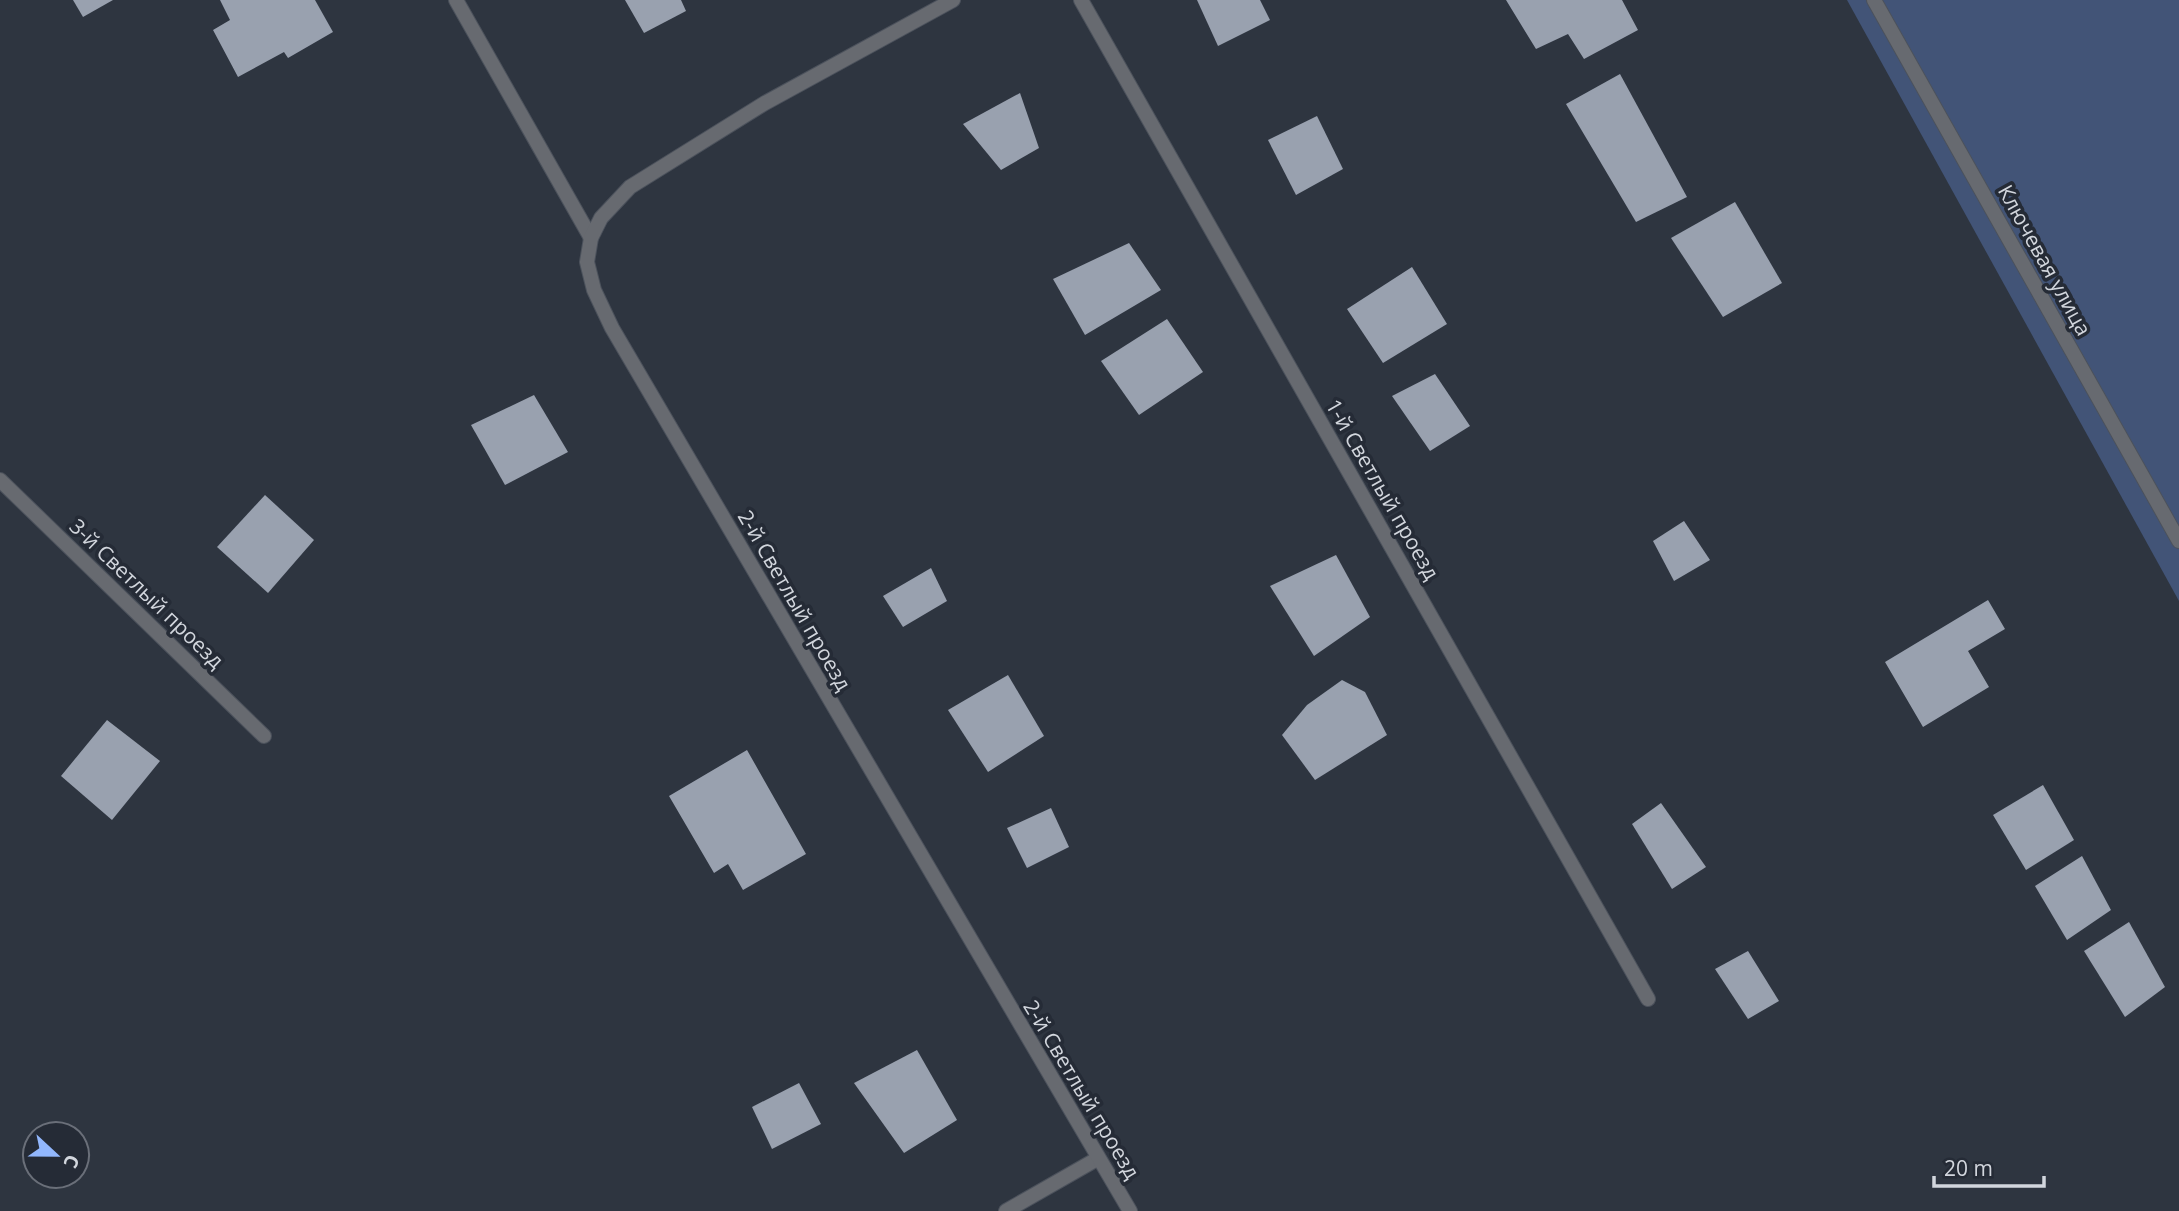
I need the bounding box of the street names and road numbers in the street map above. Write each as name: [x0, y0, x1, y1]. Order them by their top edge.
street label: Ключевая улица: [1992, 180, 2098, 340]
street label: 1-й Светлый проезд: [1320, 394, 1446, 584]
street label: 2-й Светлый проезд: [732, 505, 858, 695]
street label: 3-й Светлый проезд: [64, 512, 230, 674]
street label: 2-й Светлый проезд: [1017, 994, 1147, 1184]

